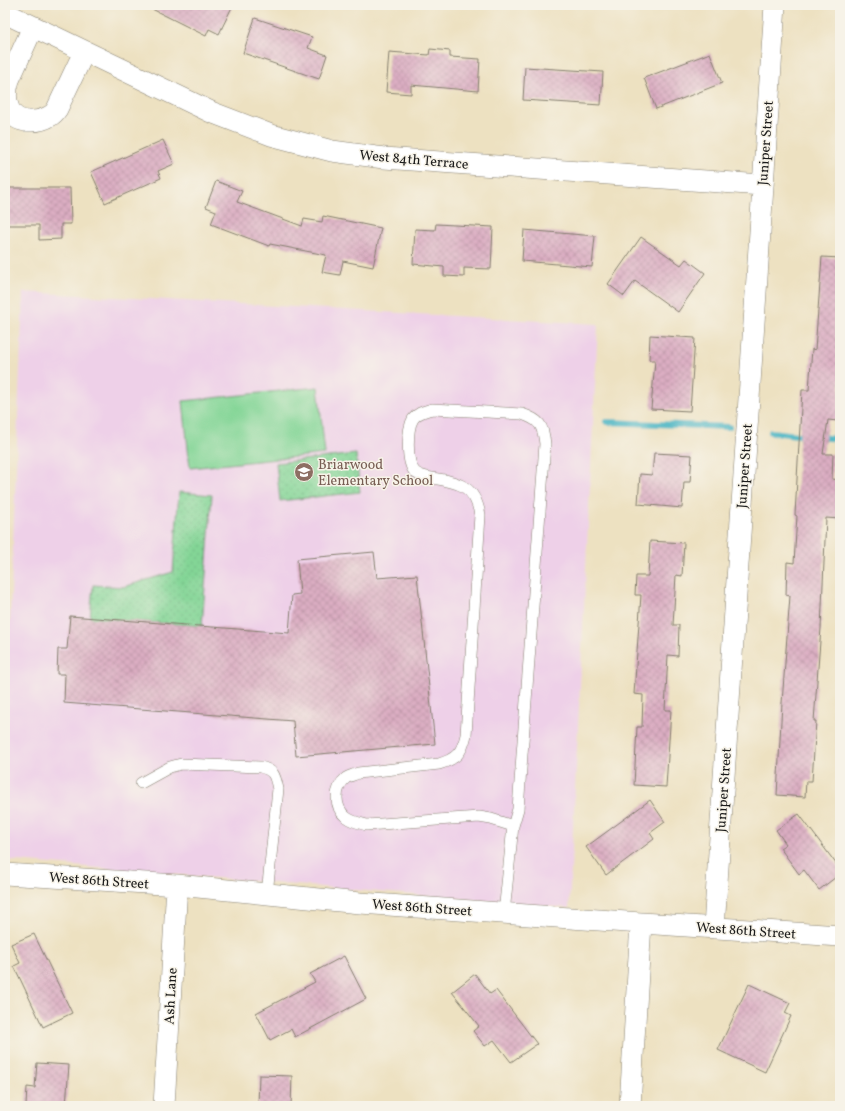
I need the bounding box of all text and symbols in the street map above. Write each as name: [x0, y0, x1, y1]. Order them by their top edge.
street label: Juniper Street: [754, 100, 779, 186]
street label: West 84th Terrace: [359, 146, 470, 175]
street label: Juniper Street: [733, 423, 758, 509]
place label: Briarwood Elementary School: [318, 456, 433, 491]
school or university icon: Briarwood Elementary School: [293, 461, 315, 483]
street label: Juniper Street: [712, 747, 737, 833]
street label: West 86th Street: [48, 869, 150, 894]
street label: West 86th Street: [371, 896, 473, 921]
street label: West 86th Street: [695, 919, 797, 944]
street label: Ash Lane: [161, 967, 182, 1025]

